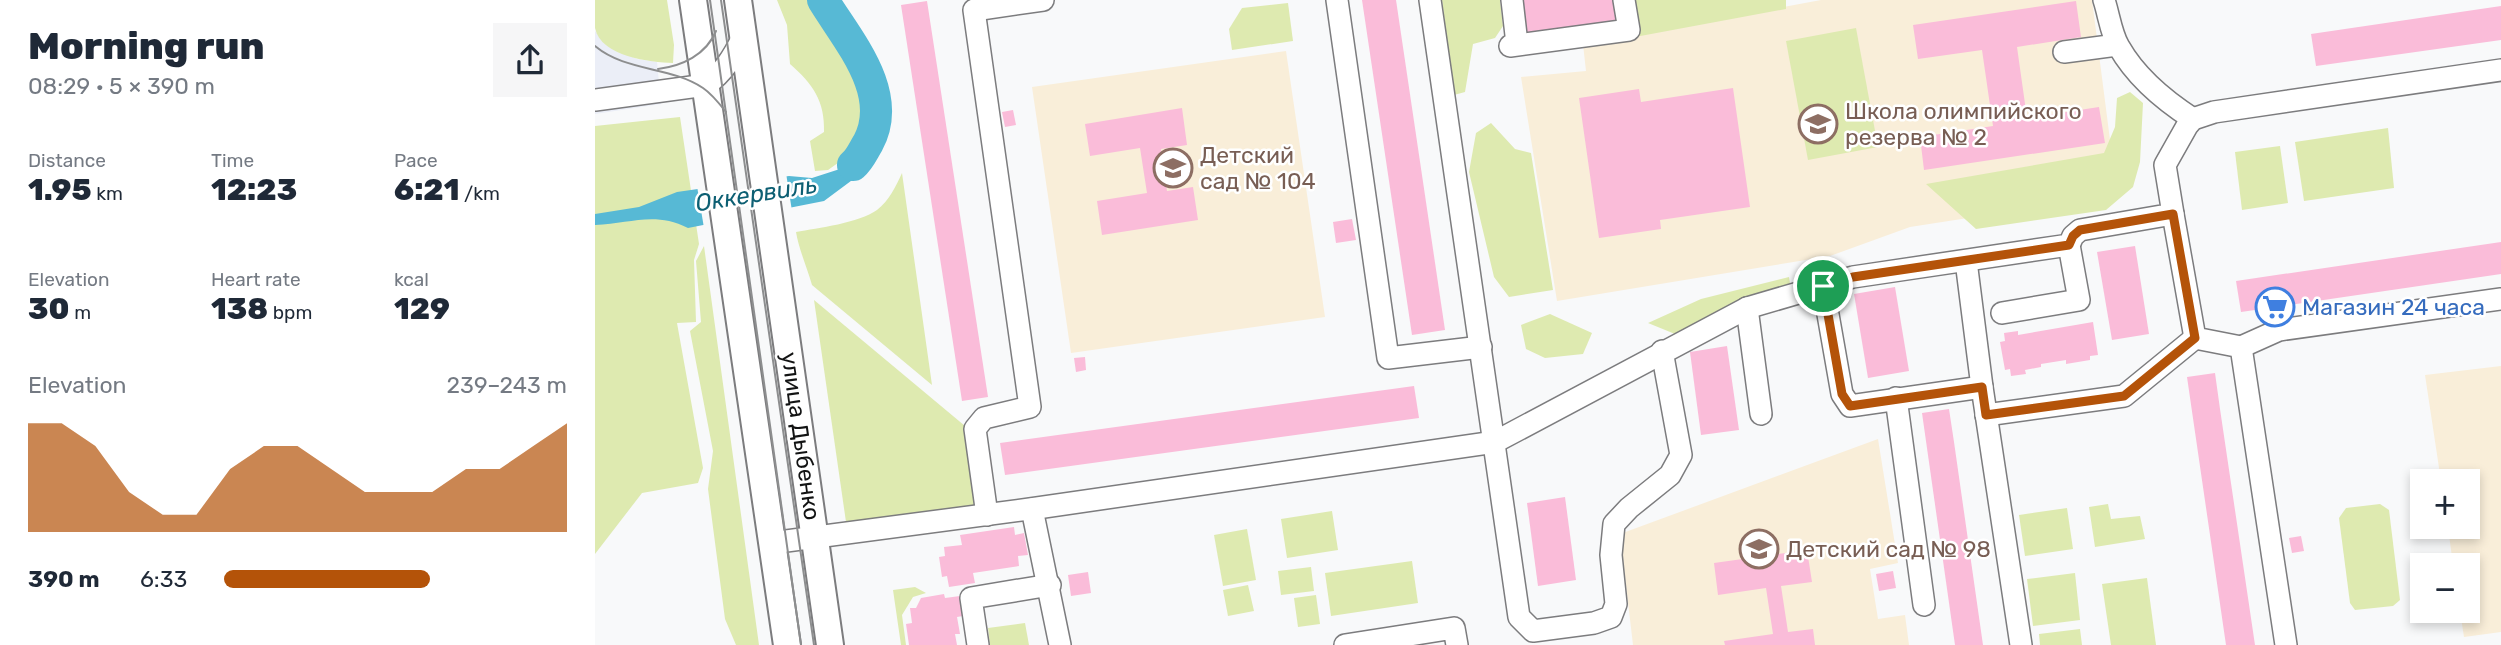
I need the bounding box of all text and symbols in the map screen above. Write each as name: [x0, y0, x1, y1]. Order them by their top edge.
text: Morning run: [28, 23, 265, 69]
button: share: [493, 23, 567, 97]
text: 08:29 · 5 × 390 m: [28, 72, 215, 100]
place label: Школа олимпийского резерва № 2: [1845, 97, 2082, 151]
school or university icon: Школа олимпийского резерва № 2: [1797, 103, 1839, 145]
place label: Детский сад № 104: [1200, 141, 1316, 195]
school or university icon: Детский сад № 104: [1152, 147, 1194, 189]
text: Distance: [28, 149, 106, 172]
text: Time: [211, 149, 254, 172]
text: Pace: [394, 149, 438, 172]
water label: Оккервиль: [693, 171, 819, 217]
text: 1.95: [28, 172, 92, 208]
text: 12:23: [211, 172, 297, 208]
text: 6:21: [394, 172, 459, 208]
text: km: [92, 182, 123, 205]
text: /km: [459, 182, 500, 205]
pin: [1793, 256, 1853, 316]
icon: arrive: [1804, 267, 1842, 305]
text: Elevation: [28, 268, 109, 291]
text: Heart rate: [211, 268, 301, 291]
text: kcal: [394, 268, 429, 291]
supermarket icon: Магазин 24 часа: [2254, 286, 2296, 328]
text: 30: [28, 291, 70, 327]
text: 138: [211, 291, 268, 327]
text: 129: [394, 291, 450, 327]
place label: Магазин 24 часа: [2302, 293, 2485, 321]
text: m: [70, 301, 91, 324]
text: bpm: [268, 301, 312, 324]
street label: улица Дыбенко: [775, 350, 827, 522]
text: Elevation: [28, 371, 127, 399]
text: 239–243 m: [447, 371, 567, 399]
map controls: [2410, 469, 2480, 623]
button: +: [2410, 469, 2480, 539]
school or university icon: Детский сад № 98: [1738, 528, 1780, 570]
place label: Детский сад № 98: [1786, 535, 1991, 563]
button: −: [2410, 553, 2480, 623]
text: 390 m: [28, 565, 100, 593]
text: 6:33: [140, 565, 187, 593]

